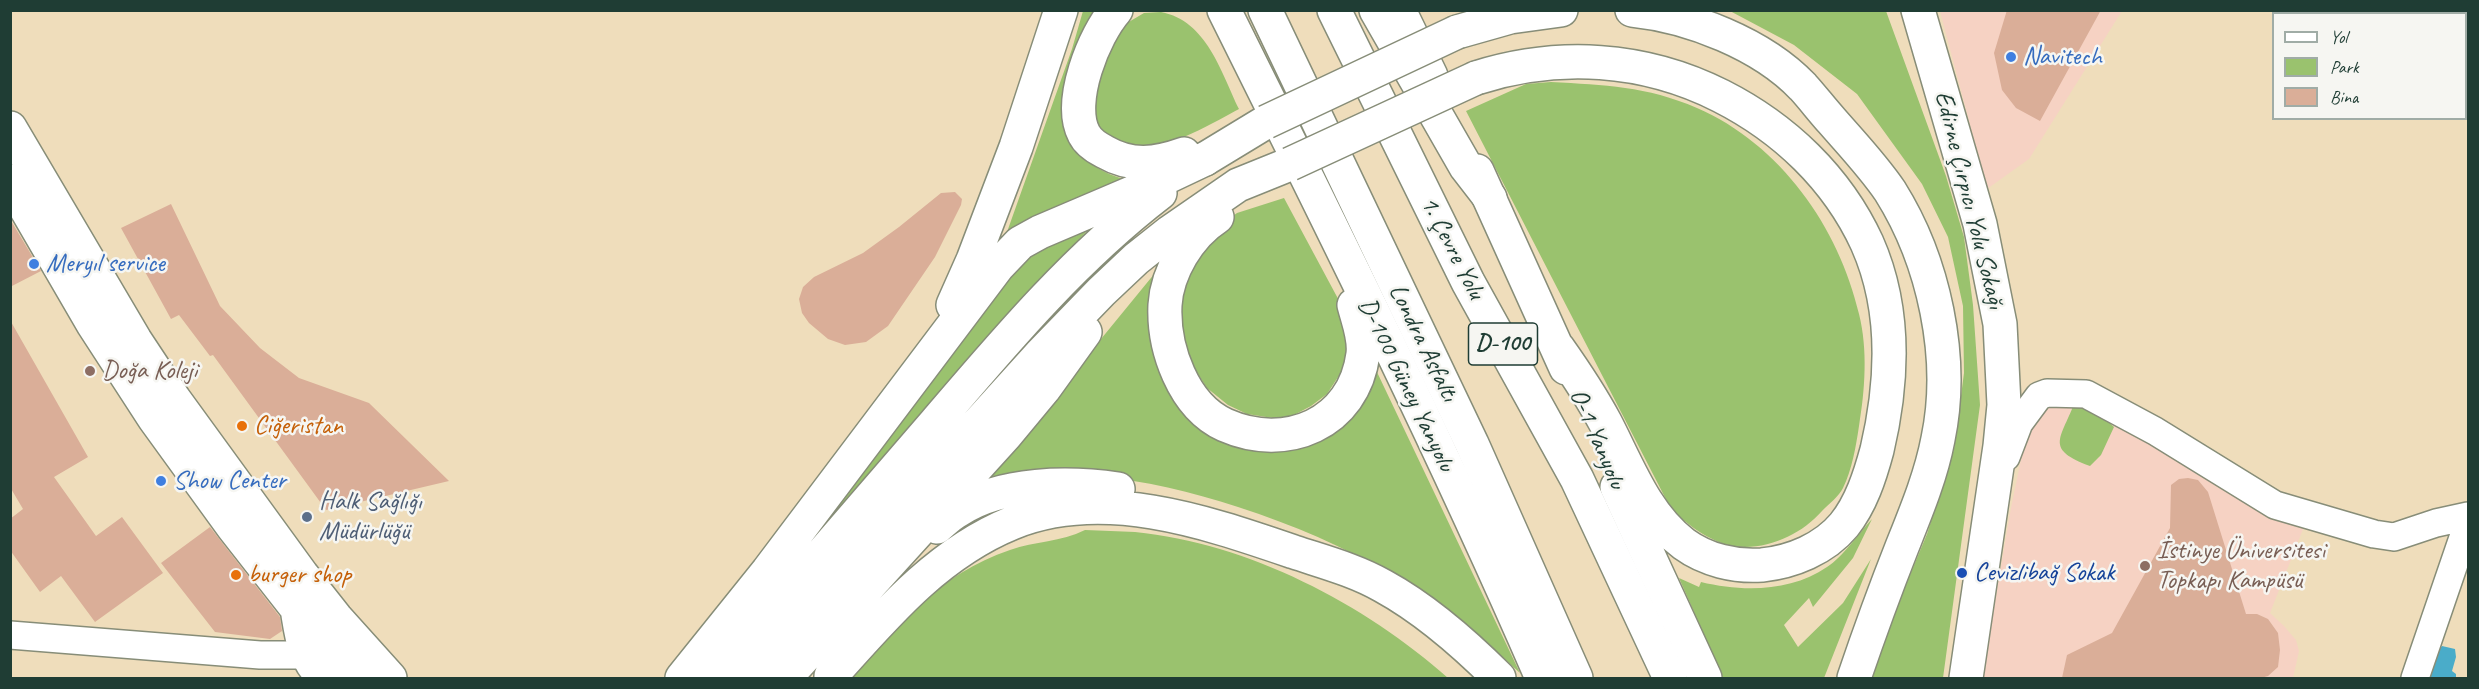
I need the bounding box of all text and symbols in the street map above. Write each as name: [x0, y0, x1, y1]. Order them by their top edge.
legend: [2272, 12, 2467, 120]
text: Yol: [2330, 26, 2347, 48]
place label: Navitech: [2023, 41, 2102, 73]
marker: Navitech: [2004, 50, 2018, 64]
text: Park: [2330, 56, 2359, 78]
text: Bina: [2330, 86, 2358, 108]
street label: Edirne Çırpıcı Yolu Sokağı: [1927, 88, 2011, 312]
street label: 1. Çevre Yolu: [1413, 191, 1491, 305]
place label: Meryıl service: [46, 248, 165, 280]
marker: Meryıl service: [27, 257, 41, 271]
street label: Londra Asfaltı: [1381, 279, 1465, 407]
street label: D-100 Güney Yanyolu: [1351, 293, 1461, 477]
road number: D-100: [1468, 323, 1538, 365]
place label: Doğa Koleji: [102, 355, 197, 387]
marker: Doğa Koleji: [83, 364, 97, 378]
street label: O-1 Yanyolu: [1562, 384, 1632, 494]
place label: Ciğeristan: [254, 410, 343, 442]
marker: Ciğeristan: [235, 419, 249, 433]
place label: Show Center: [173, 465, 286, 497]
marker: Show Center: [154, 474, 168, 488]
place label: Halk Sağlığı Müdürlüğü: [319, 486, 421, 548]
marker: Halk Sağlığı Müdürlüğü: [300, 510, 314, 524]
place label: İstinye Üniversitesi Topkapı Kampüsü: [2157, 535, 2325, 596]
place label: Cevizlibağ Sokak: [1974, 557, 2115, 589]
place label: burger shop: [248, 559, 351, 591]
marker: İstinye Üniversitesi Topkapı Kampüsü: [2138, 559, 2152, 573]
marker: Cevizlibağ Sokak: [1955, 566, 1969, 580]
marker: burger shop: [229, 568, 243, 582]

